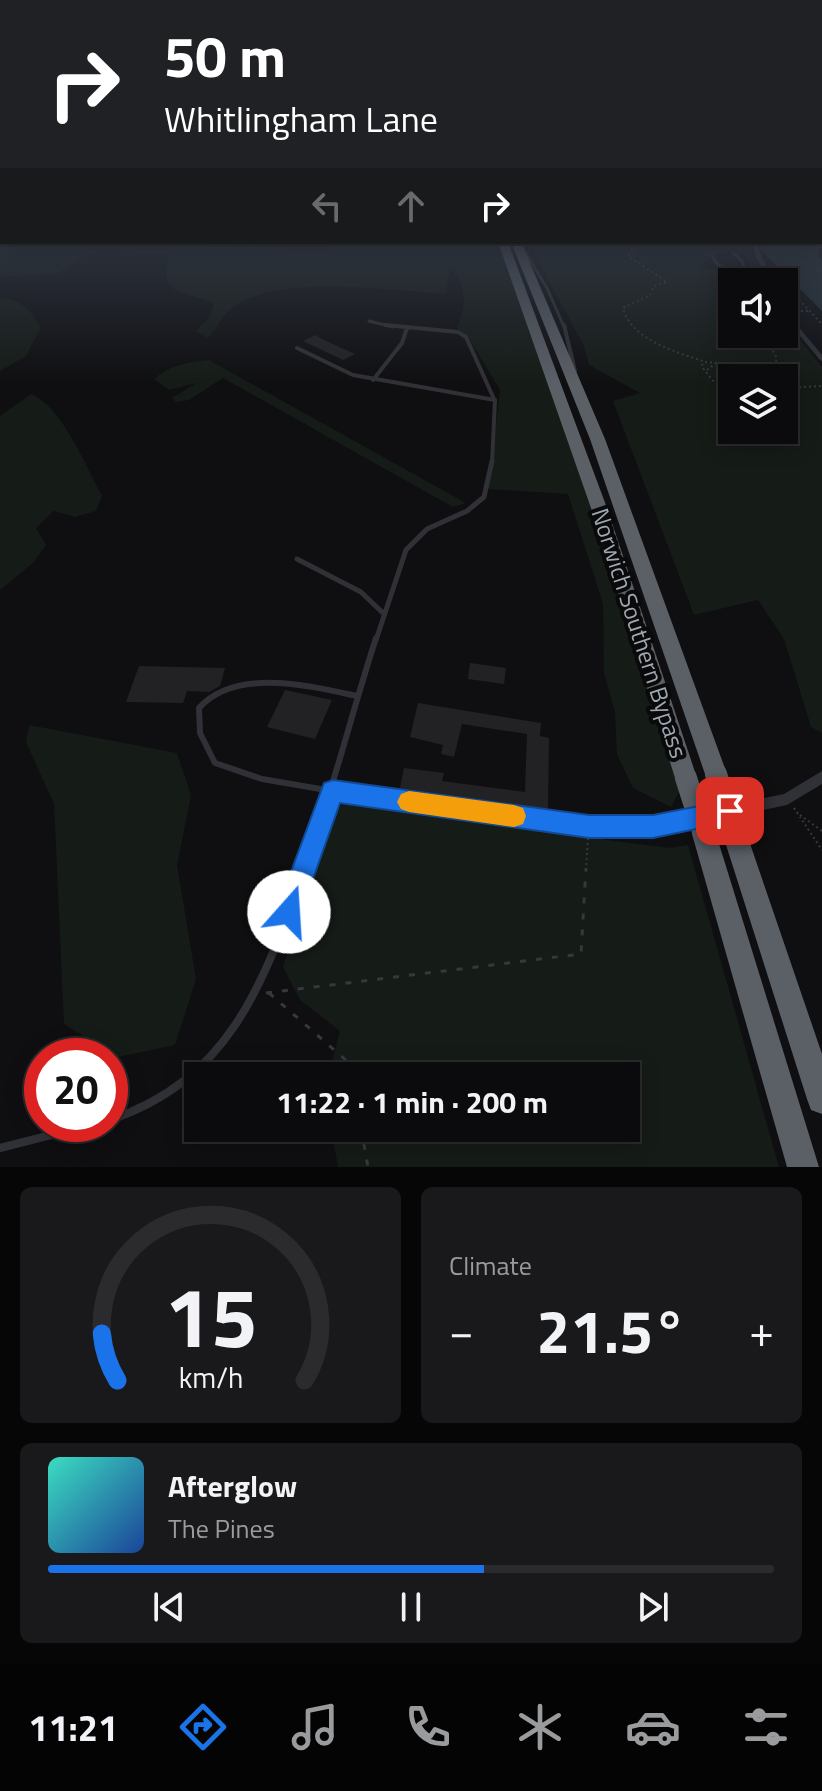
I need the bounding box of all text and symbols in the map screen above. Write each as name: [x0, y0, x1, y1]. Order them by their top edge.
text: 50 m: [164, 14, 286, 99]
icon: right: [32, 32, 136, 136]
text: Whitlingham Lane: [164, 91, 438, 146]
icon: left: [305, 184, 349, 228]
icon: ahead: [389, 184, 433, 228]
icon: right: [473, 184, 517, 228]
map controls: [718, 268, 798, 444]
button: sound: [718, 268, 798, 348]
button: layers: [718, 364, 798, 444]
street label: Norwich Southern Bypass: [583, 503, 697, 763]
pin: [696, 777, 764, 845]
icon: arrive: [708, 789, 752, 833]
position arrow: [247, 870, 331, 954]
speed limit sign: 20: [24, 1038, 128, 1142]
text: 11:22 · 1 min · 200 m: [276, 1079, 548, 1125]
text: Climate: [449, 1246, 532, 1285]
text: 15: [164, 1253, 257, 1379]
text: 21.5°: [537, 1285, 686, 1376]
text: −: [449, 1297, 474, 1364]
text: +: [749, 1297, 774, 1364]
text: km/h: [178, 1356, 243, 1399]
text: Afterglow: [168, 1463, 297, 1509]
text: The Pines: [168, 1509, 275, 1548]
icon: previous: [147, 1585, 191, 1629]
icon: pause: [389, 1585, 433, 1629]
icon: next: [631, 1585, 675, 1629]
icon: directions: [175, 1699, 231, 1755]
icon: music: [287, 1699, 343, 1755]
icon: phone: [400, 1699, 456, 1755]
icon: climate: [512, 1699, 568, 1755]
icon: car: [625, 1699, 681, 1755]
icon: filters: [738, 1699, 794, 1755]
text: 11:21: [28, 1700, 118, 1755]

